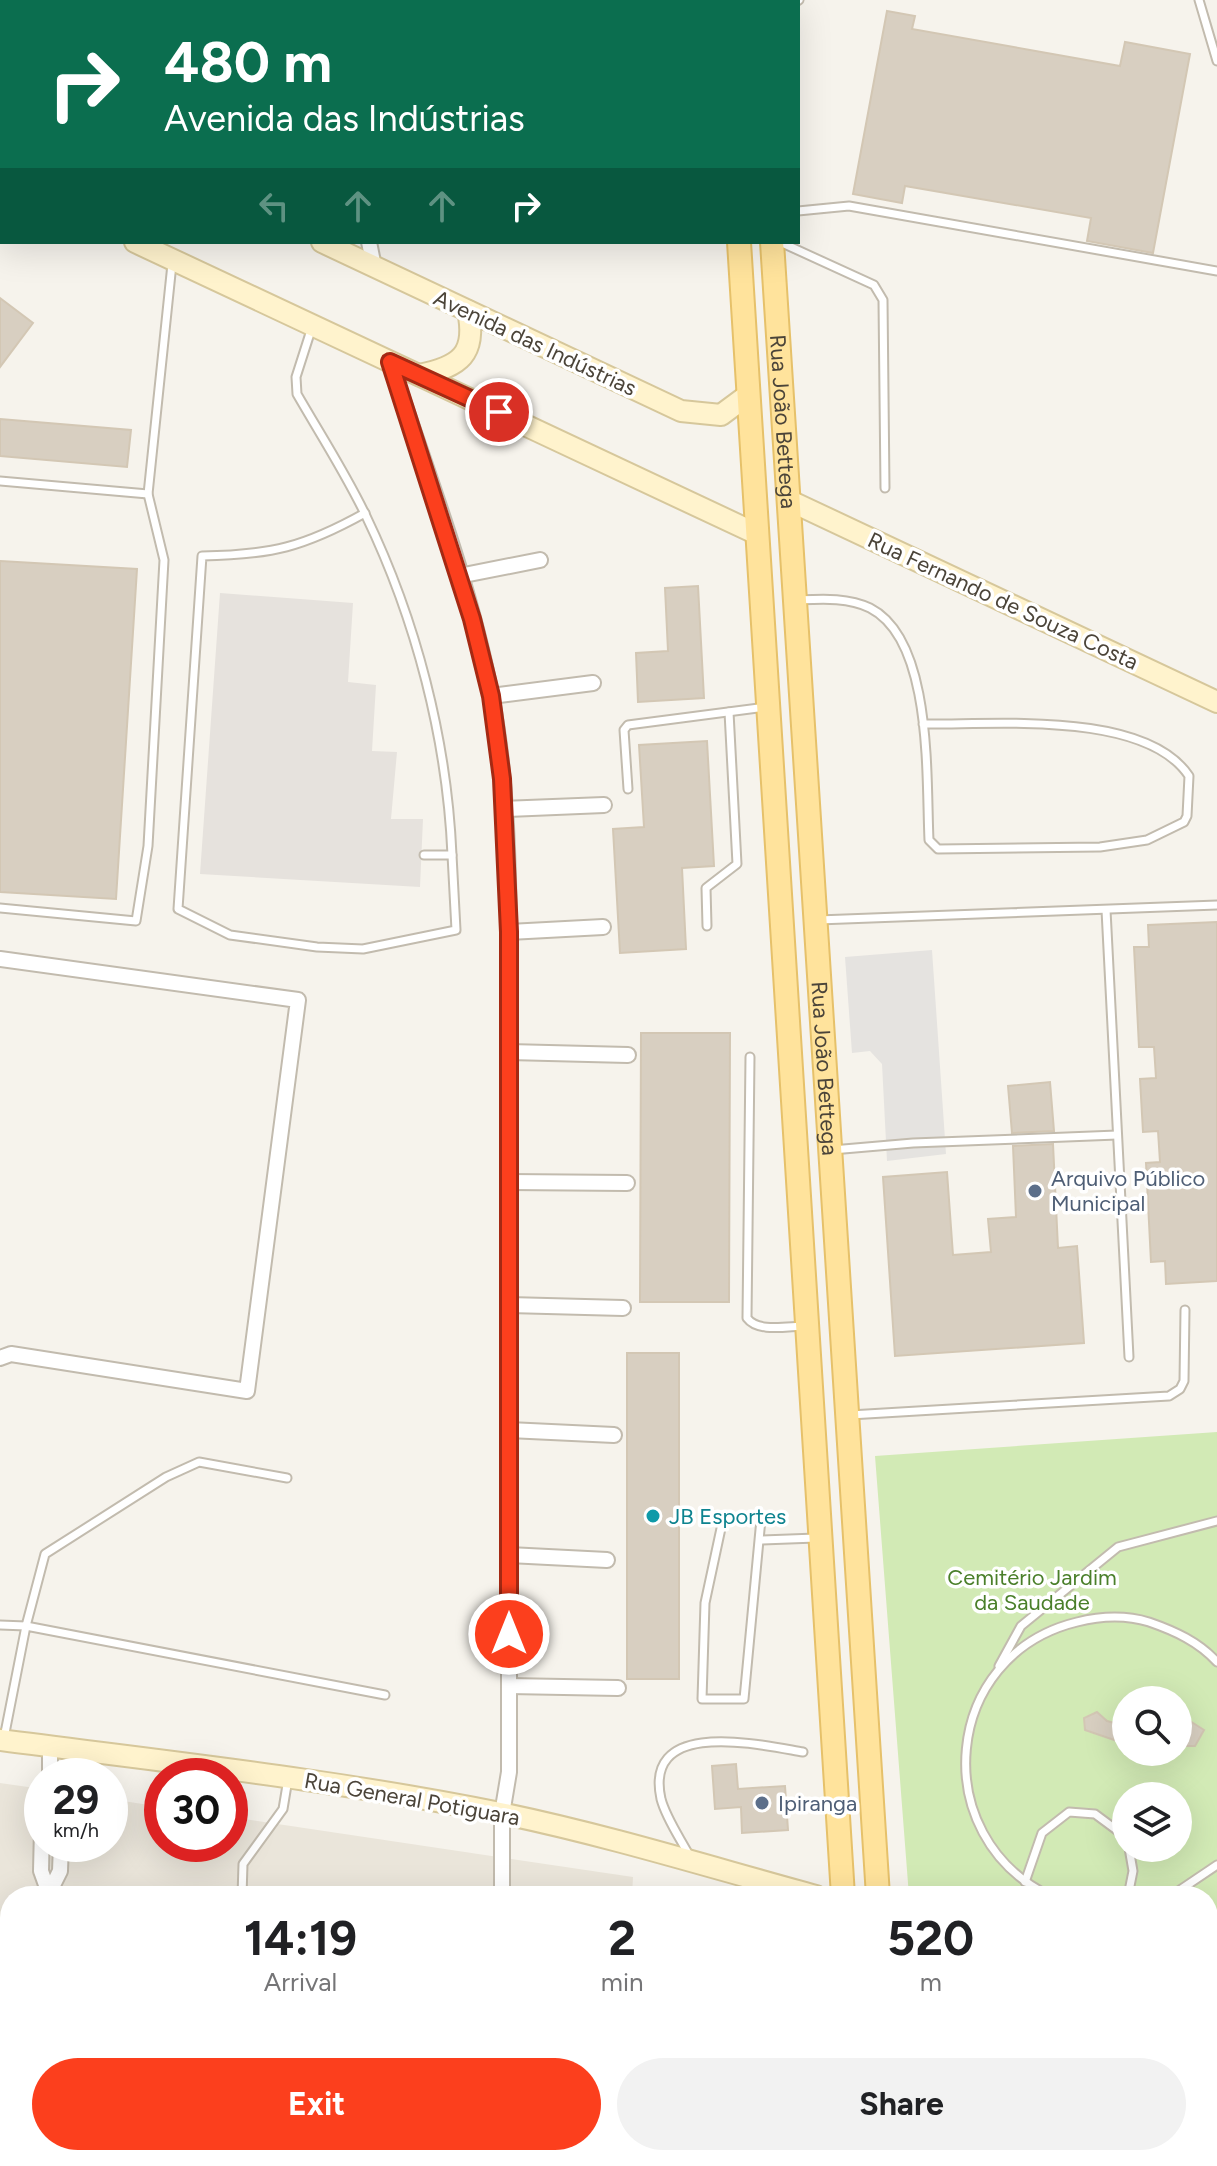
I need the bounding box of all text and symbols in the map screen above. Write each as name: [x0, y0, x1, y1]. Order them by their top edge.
text: 480 m: [164, 29, 332, 96]
icon: right: [32, 32, 136, 136]
text: Avenida das Indústrias: [164, 97, 525, 140]
icon: left: [252, 184, 296, 228]
icon: ahead: [336, 184, 380, 228]
icon: ahead: [420, 184, 464, 228]
icon: right: [504, 184, 548, 228]
street label: Avenida das Indústrias: [429, 284, 641, 402]
street label: Rua João Bettega: [764, 334, 803, 510]
pin: [465, 378, 533, 446]
icon: arrive: [477, 390, 521, 434]
street label: Rua Fernando de Souza Costa: [863, 526, 1143, 676]
street label: Rua João Bettega: [806, 980, 844, 1156]
place label: Arquivo Público Municipal: [1051, 1165, 1205, 1217]
marker: Arquivo Público Municipal: [1026, 1182, 1044, 1200]
place label: JB Esportes: [669, 1503, 786, 1530]
marker: JB Esportes: [644, 1507, 662, 1525]
park label: Cemitério Jardim da Saudade: [947, 1564, 1117, 1616]
position arrow: [467, 1592, 551, 1676]
map controls: [1112, 1686, 1192, 1862]
button: search: [1112, 1686, 1192, 1766]
speed limit sign: 30: [144, 1758, 248, 1862]
street label: Rua General Potiguara: [302, 1767, 522, 1831]
text: 29: [53, 1776, 99, 1824]
button: layers: [1112, 1782, 1192, 1862]
place label: Ipiranga: [778, 1790, 857, 1817]
marker: Ipiranga: [753, 1794, 771, 1812]
text: km/h: [53, 1818, 99, 1842]
text: 14:19: [244, 1909, 357, 1967]
text: 2: [608, 1909, 636, 1967]
text: 520: [887, 1909, 974, 1967]
text: Arrival: [264, 1966, 337, 1998]
text: min: [601, 1966, 644, 1998]
text: m: [920, 1966, 942, 1998]
button: Exit: [32, 2058, 601, 2150]
button: Share: [617, 2058, 1186, 2150]

